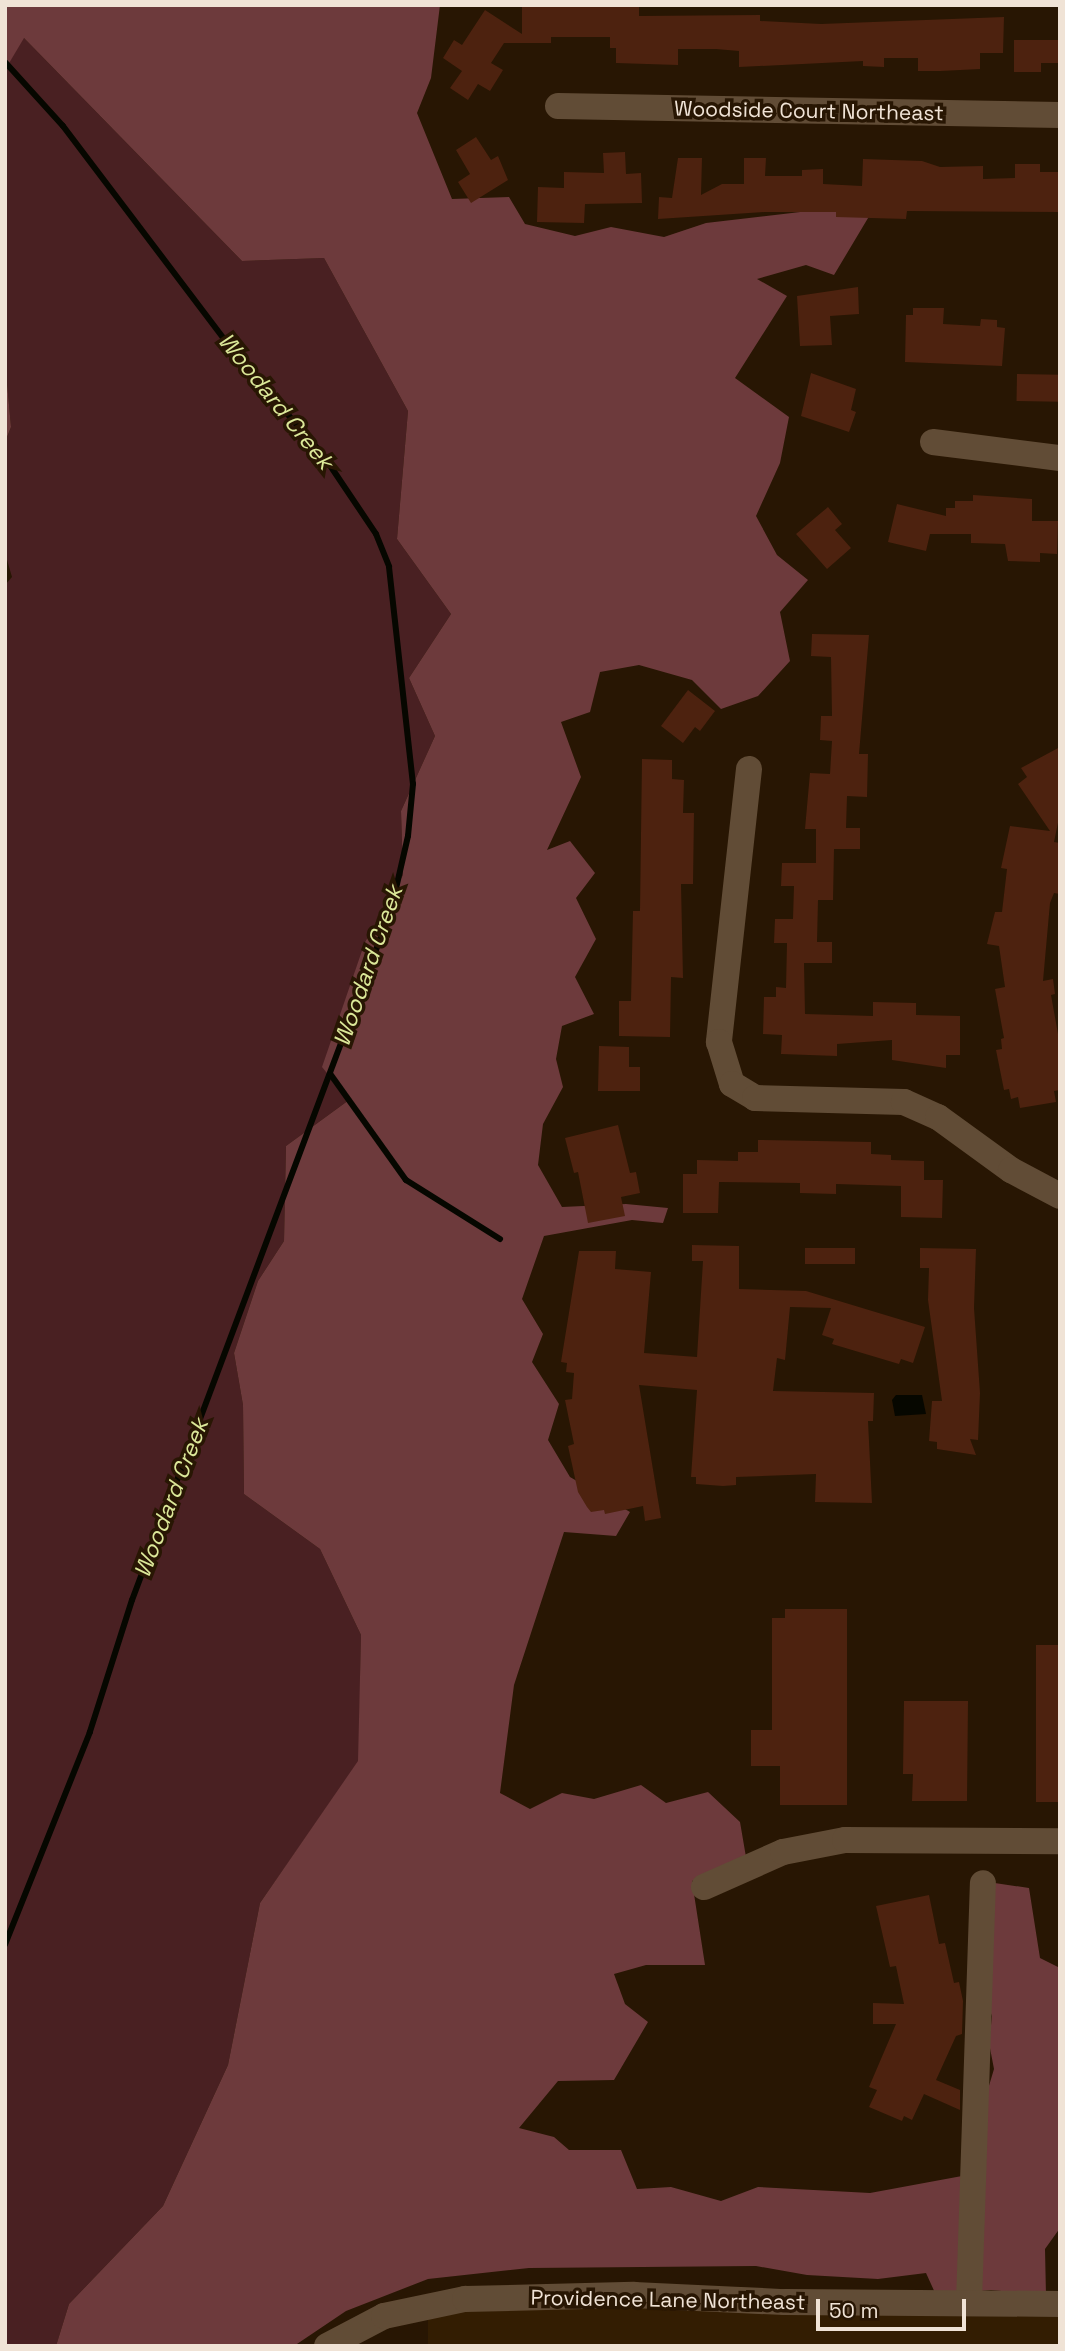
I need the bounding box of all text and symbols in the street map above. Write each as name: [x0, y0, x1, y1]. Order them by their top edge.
street label: Woodside Court Northeast: [674, 96, 944, 126]
water label: Woodard Creek: [212, 327, 340, 475]
water label: Woodard Creek: [328, 882, 408, 1050]
water label: Woodard Creek: [128, 1415, 214, 1581]
scale bar: [820, 2284, 970, 2328]
street label: Providence Lane Northeast: [530, 2285, 806, 2315]
text: 50 m: [829, 2297, 879, 2324]

